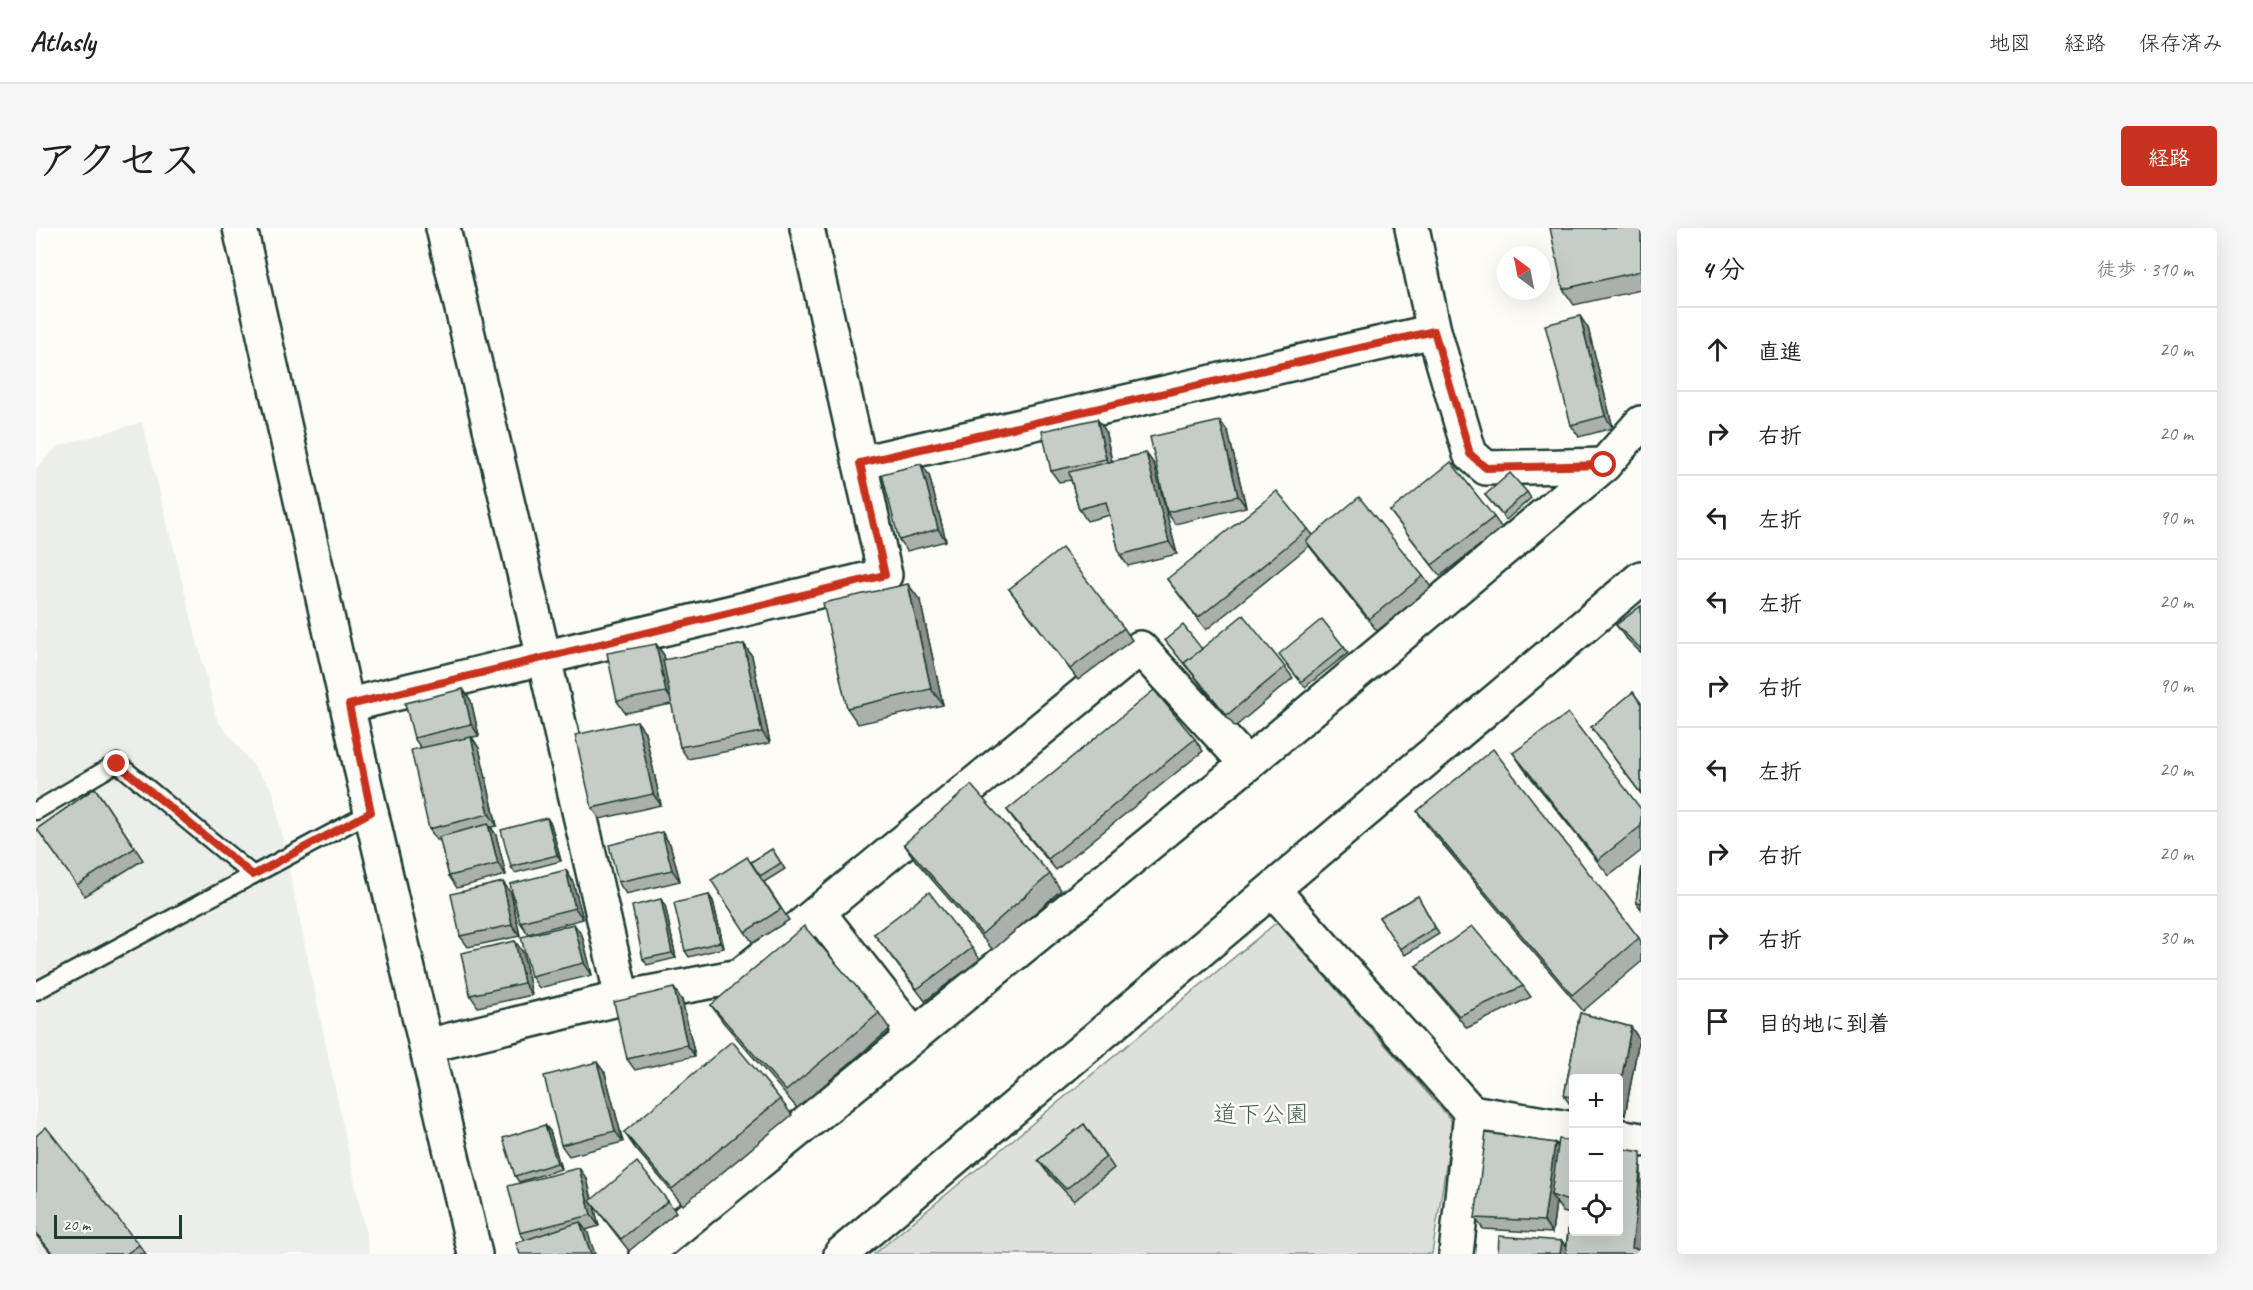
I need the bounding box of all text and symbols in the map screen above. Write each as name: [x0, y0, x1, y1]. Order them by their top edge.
text: Atlasly: [30, 24, 95, 59]
text: 地図: [1989, 30, 2031, 56]
text: 経路: [2064, 30, 2106, 56]
text: 保存済み: [2139, 30, 2223, 56]
button: 経路: [2121, 126, 2217, 186]
text: アクセス: [36, 134, 201, 187]
north arrow: [1497, 246, 1551, 300]
text: 4 分: [1701, 253, 1745, 286]
text: 徒歩 · 310 m: [2097, 257, 2193, 282]
icon: ahead: [1701, 333, 1734, 366]
text: 20 m: [2159, 337, 2193, 362]
text: 直進: [1758, 338, 1802, 366]
icon: right: [1701, 417, 1734, 450]
text: 20 m: [2159, 421, 2193, 446]
text: 右折: [1758, 422, 1802, 450]
route start: [1590, 451, 1616, 477]
icon: left: [1701, 501, 1734, 534]
text: 90 m: [2159, 505, 2193, 530]
text: 左折: [1758, 506, 1802, 534]
icon: left: [1701, 585, 1734, 618]
text: 20 m: [2159, 589, 2193, 614]
text: 左折: [1758, 590, 1802, 618]
icon: right: [1701, 669, 1734, 702]
text: 90 m: [2159, 673, 2193, 698]
text: 右折: [1758, 674, 1802, 702]
route end: [103, 750, 129, 776]
icon: left: [1701, 753, 1734, 786]
text: 20 m: [2159, 757, 2193, 782]
text: 左折: [1758, 758, 1802, 786]
icon: right: [1701, 837, 1734, 870]
text: 20 m: [2159, 841, 2193, 866]
text: 右折: [1758, 842, 1802, 870]
icon: right: [1701, 921, 1734, 954]
text: 30 m: [2159, 925, 2193, 950]
text: 右折: [1758, 926, 1802, 954]
icon: arrive: [1701, 1005, 1734, 1038]
text: 目的地に到着: [1758, 1010, 1890, 1038]
map controls: [1569, 1074, 1623, 1236]
button: +: [1569, 1074, 1623, 1128]
park label: 道下公園: [1213, 1099, 1309, 1129]
button: −: [1569, 1128, 1623, 1182]
button: locate: [1569, 1182, 1623, 1236]
scale bar: [54, 1212, 182, 1240]
text: 20 m: [63, 1215, 90, 1235]

